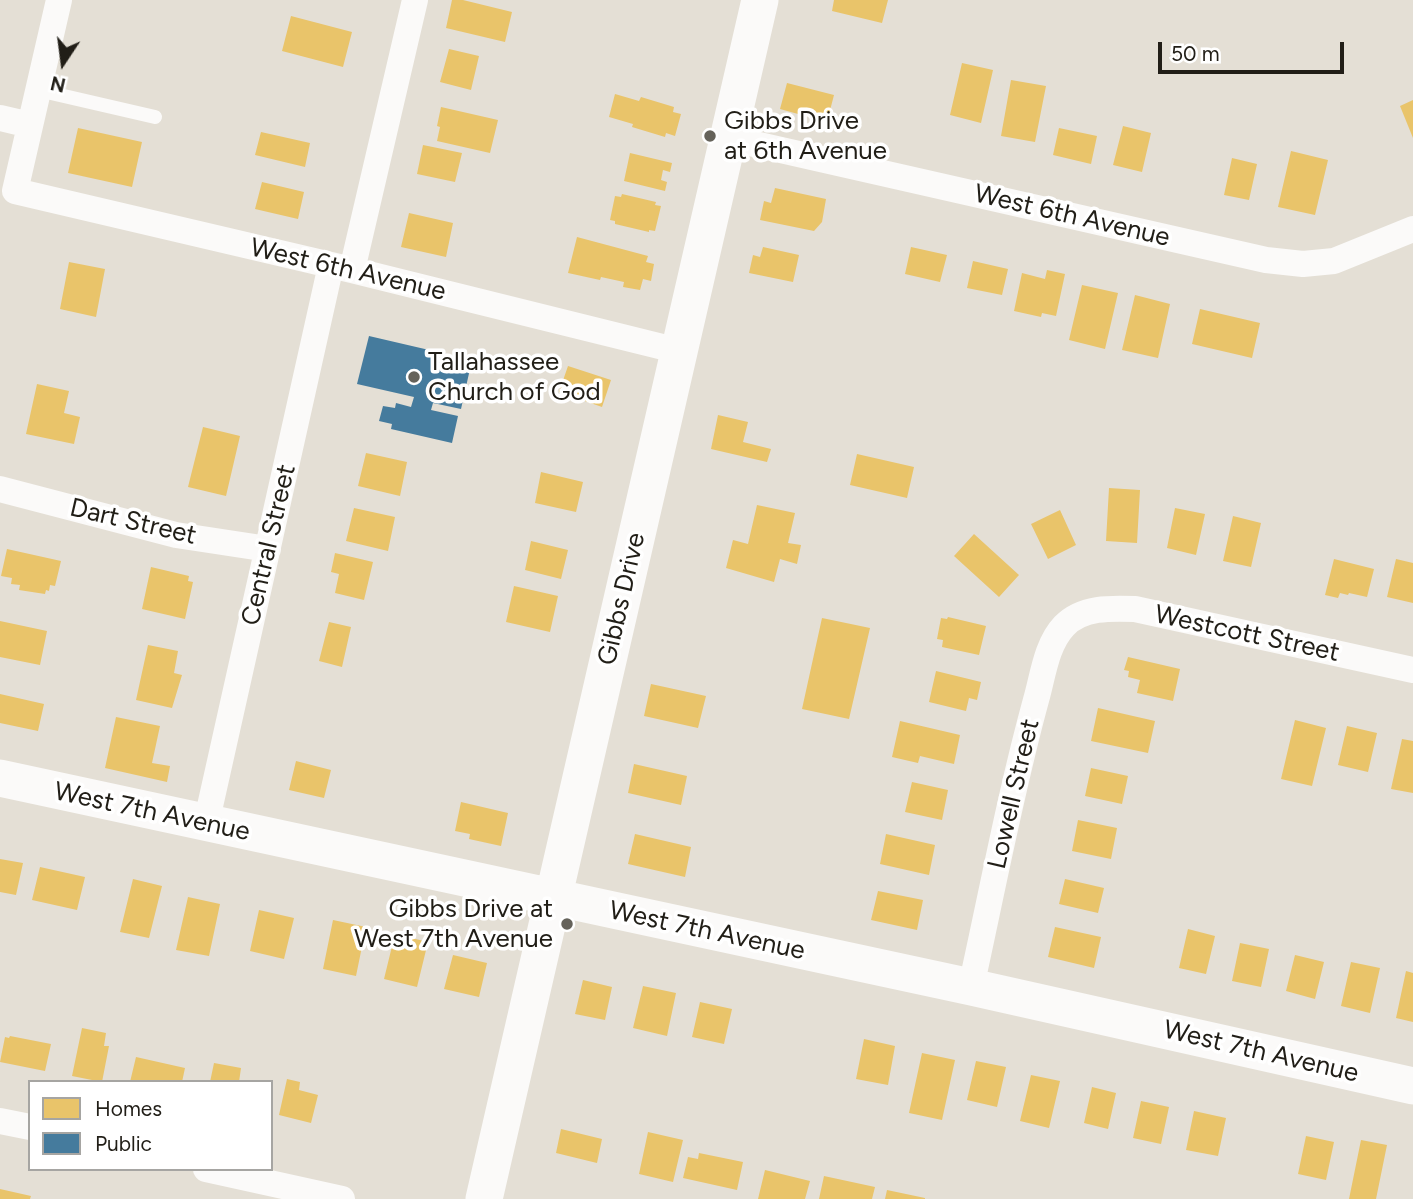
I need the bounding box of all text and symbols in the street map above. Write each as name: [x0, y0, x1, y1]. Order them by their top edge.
north arrow: [28, 28, 98, 98]
scale bar: [1161, 28, 1346, 72]
text: 50 m: [1171, 41, 1220, 66]
text: N: [48, 71, 68, 97]
place label: Gibbs Drive at 6th Avenue: [724, 105, 887, 166]
marker: Gibbs Drive at 6th Avenue: [702, 128, 718, 144]
street label: West 6th Avenue: [971, 178, 1173, 254]
street label: West 6th Avenue: [247, 232, 449, 308]
place label: Tallahassee Church of God: [428, 346, 601, 408]
marker: Tallahassee Church of God: [406, 369, 422, 385]
street label: Central Street: [235, 461, 303, 629]
street label: Dart Street: [67, 492, 199, 552]
street label: Gibbs Drive: [592, 530, 652, 668]
street label: Westcott Street: [1152, 599, 1342, 669]
street label: Lowell Street: [982, 716, 1046, 872]
street label: West 7th Avenue: [51, 776, 253, 848]
place label: Gibbs Drive at West 7th Avenue: [354, 893, 553, 954]
street label: West 7th Avenue: [606, 895, 808, 967]
marker: Gibbs Drive at West 7th Avenue: [559, 916, 575, 932]
street label: West 7th Avenue: [1160, 1014, 1362, 1090]
legend: [28, 1080, 273, 1171]
text: Homes: [95, 1096, 162, 1121]
text: Public: [95, 1131, 152, 1156]

